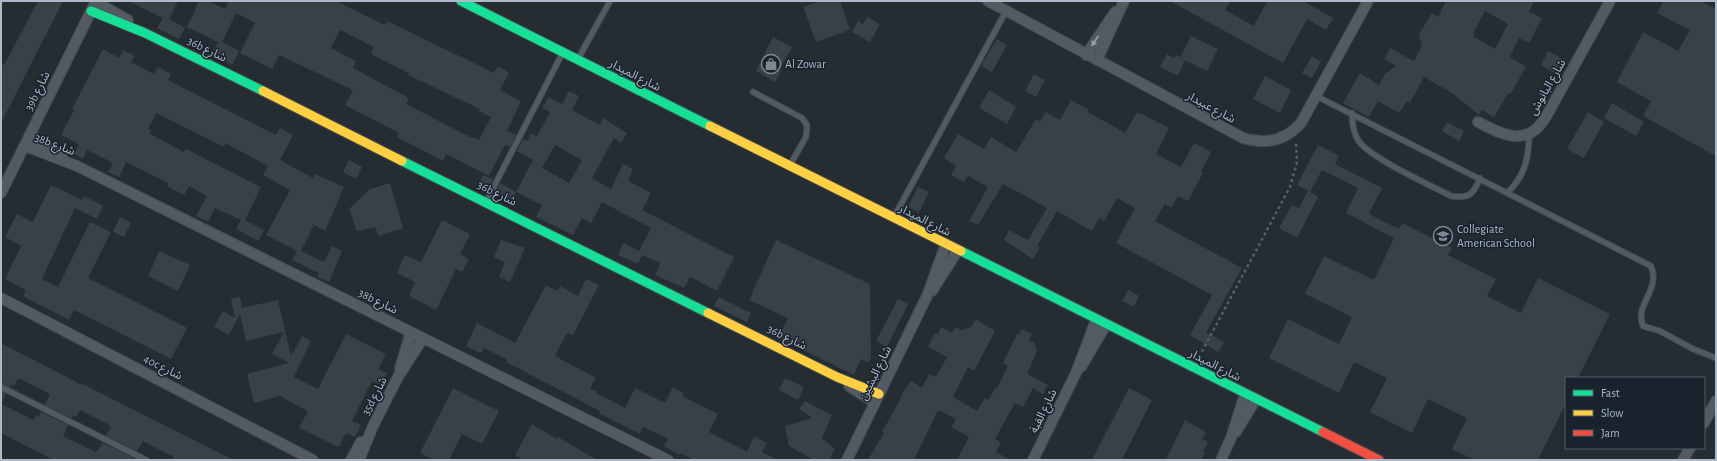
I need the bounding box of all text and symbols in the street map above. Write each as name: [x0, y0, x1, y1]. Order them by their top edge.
street label: 36b شارع: [184, 34, 229, 66]
one-way arrow: [1091, 35, 1098, 47]
shop icon: Al Zowar: [760, 53, 782, 75]
street label: شارع الميدار: [605, 56, 663, 96]
street label: شارع البانوش: [1526, 57, 1570, 119]
place label: Al Zowar: [785, 58, 826, 70]
street label: 39b شارع: [22, 69, 54, 114]
street label: شارع عبيدار: [1182, 89, 1237, 128]
street label: 38b شارع: [32, 131, 77, 160]
street label: 36b شارع: [474, 178, 519, 210]
street label: شارع الميدار: [895, 201, 953, 241]
place label: Collegiate American School: [1457, 223, 1535, 249]
school or university icon: Collegiate American School: [1432, 225, 1454, 247]
street label: 38b شارع: [355, 286, 400, 318]
street label: 36b شارع: [764, 322, 809, 354]
street label: شارع البشين: [857, 344, 896, 403]
street label: شارع الميدار: [1185, 346, 1243, 386]
street label: 40c شارع: [140, 352, 184, 385]
street label: 35d شارع: [359, 375, 391, 419]
legend: [1565, 377, 1705, 449]
street label: شارع القبة: [1027, 387, 1061, 436]
text: Fast: [1601, 387, 1620, 399]
text: Slow: [1601, 407, 1623, 419]
text: Jam: [1601, 427, 1620, 439]

